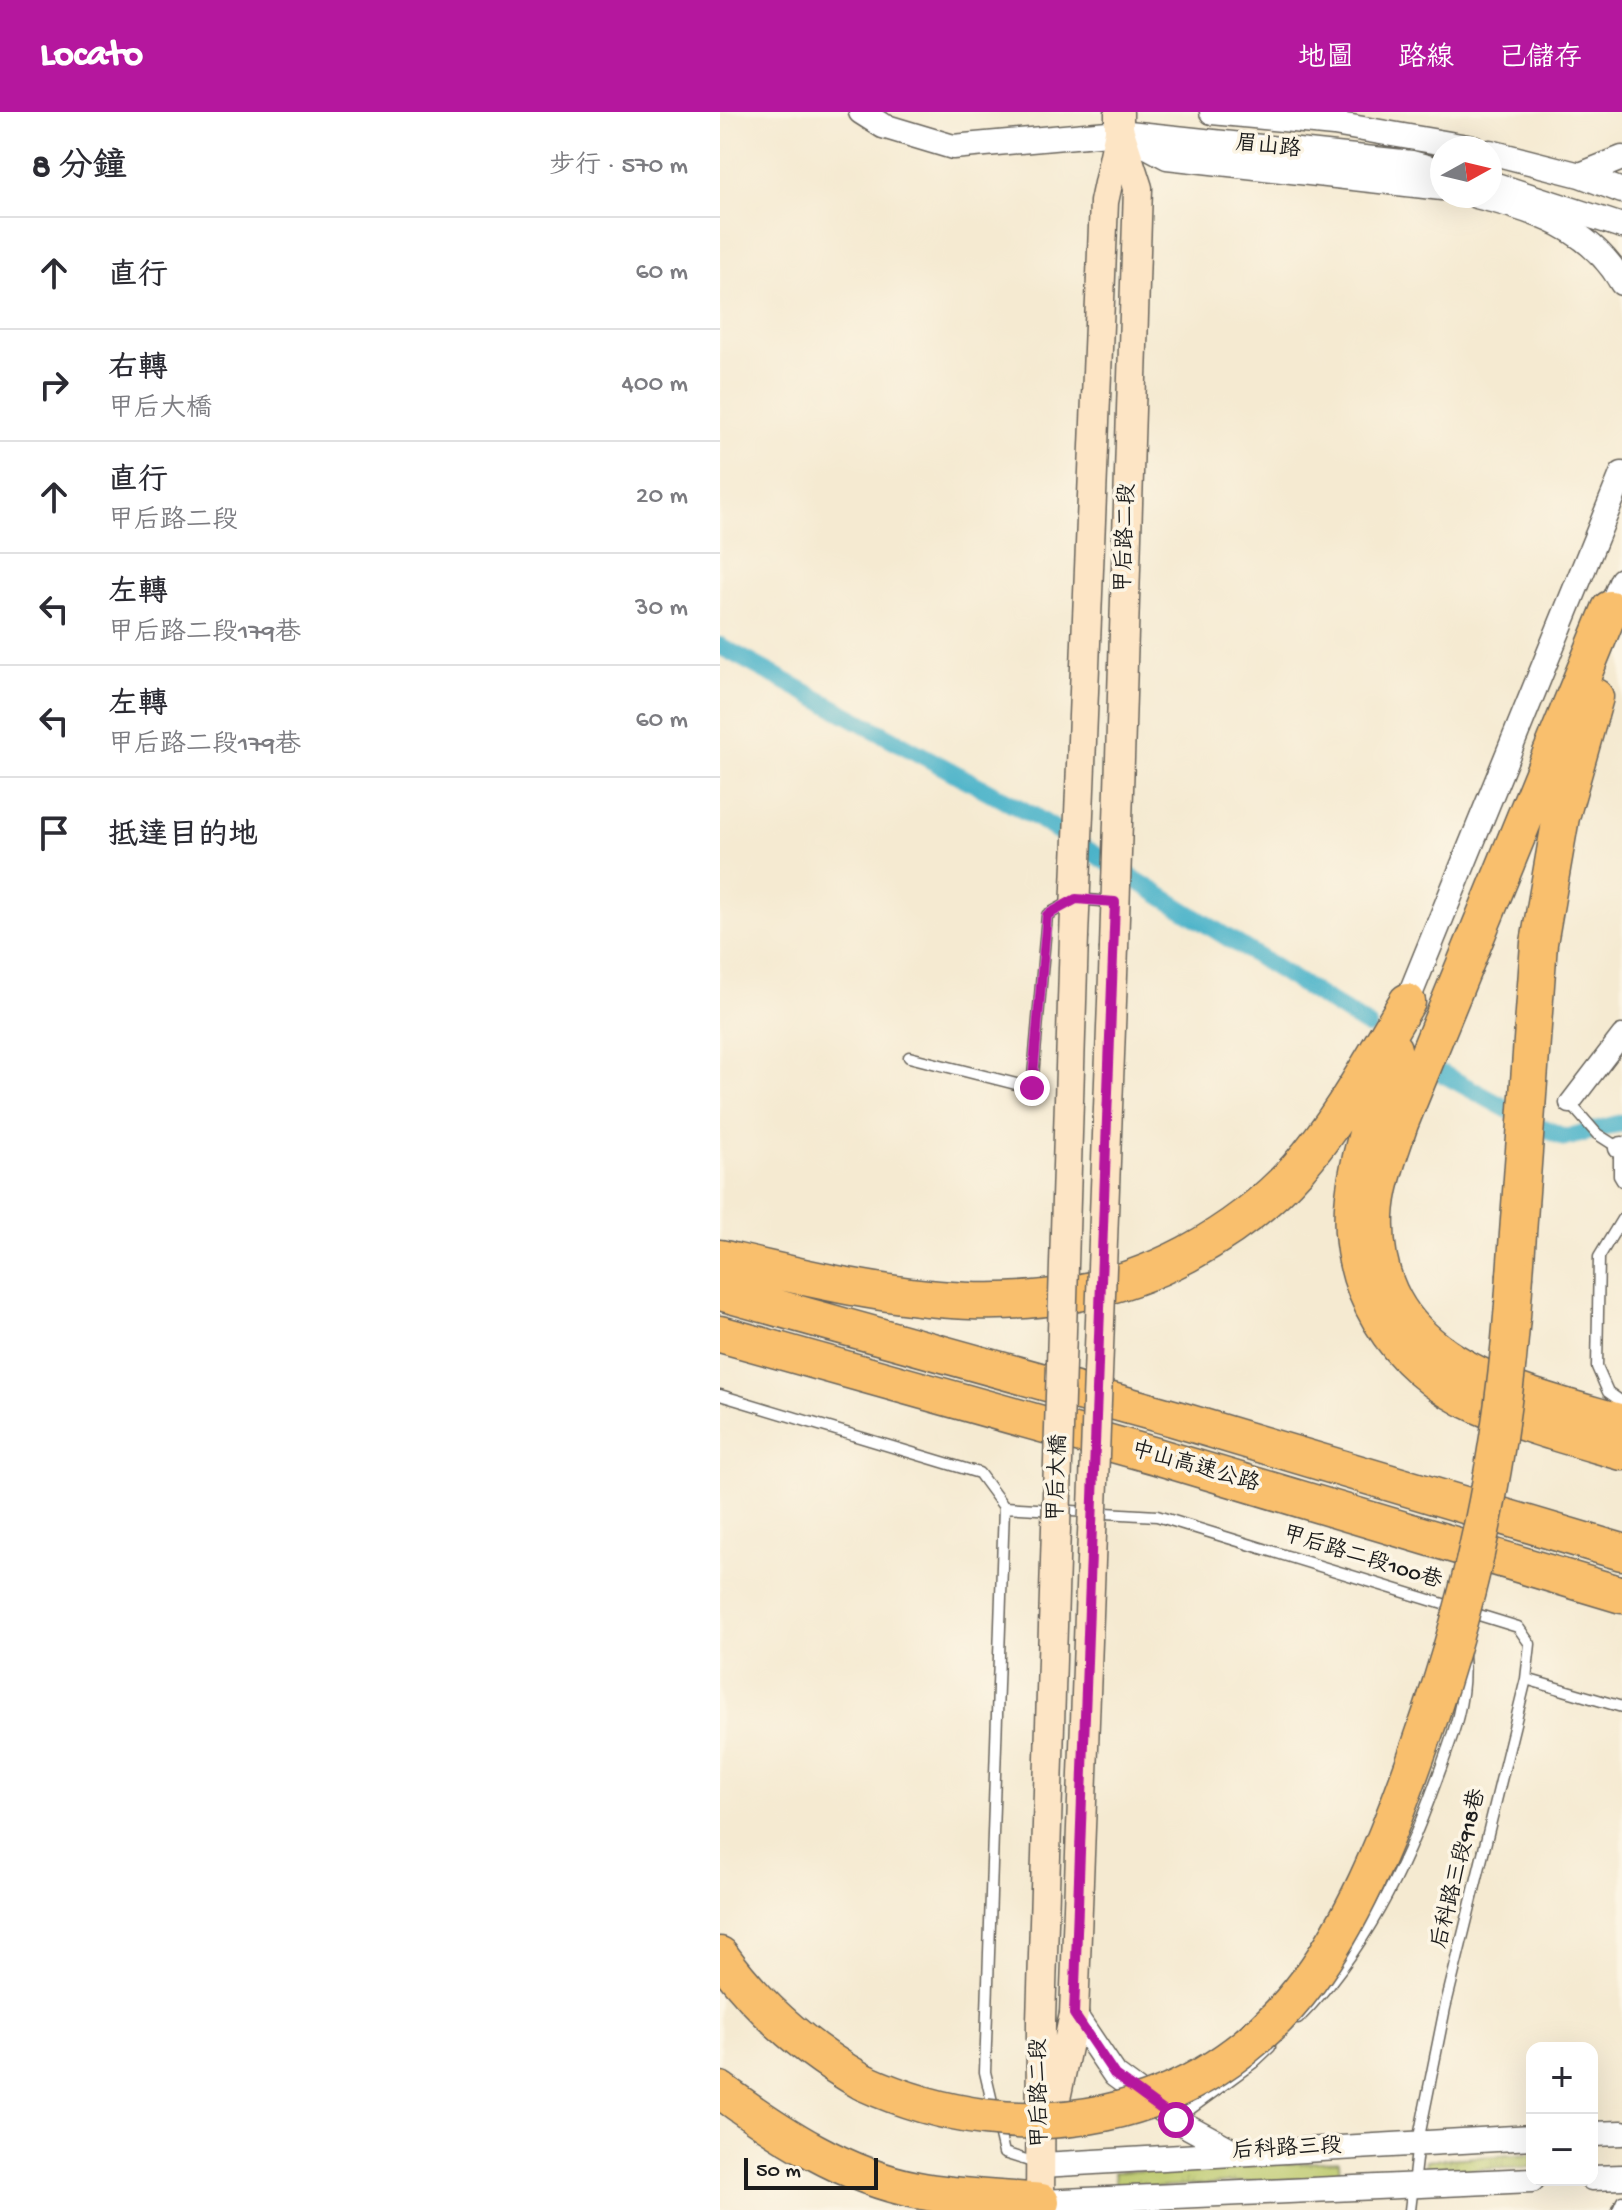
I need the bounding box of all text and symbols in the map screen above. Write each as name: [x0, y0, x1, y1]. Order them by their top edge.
text: Locato: [40, 34, 143, 78]
text: 地圖: [1298, 43, 1354, 76]
text: 路線: [1398, 43, 1454, 76]
text: 已儲存: [1498, 43, 1582, 76]
street label: 眉山路: [1234, 130, 1302, 164]
north arrow: [1430, 136, 1502, 208]
text: 8 分鐘: [32, 149, 127, 189]
text: 步行 · 570 m: [549, 152, 688, 183]
icon: ahead: [32, 251, 76, 295]
text: 60 m: [635, 258, 688, 289]
text: 直行: [108, 260, 168, 295]
text: 右轉: [108, 353, 168, 388]
icon: right: [32, 363, 76, 407]
text: 400 m: [622, 370, 688, 401]
text: 甲后大橋: [108, 395, 212, 426]
text: 直行: [108, 465, 168, 500]
icon: ahead: [32, 475, 76, 519]
text: 20 m: [636, 482, 688, 513]
street label: 甲后路二段: [1110, 483, 1142, 593]
text: 甲后路二段: [108, 507, 238, 538]
text: 左轉: [108, 577, 168, 612]
icon: left: [32, 587, 76, 631]
text: 30 m: [635, 594, 688, 625]
text: 甲后路二段179巷: [108, 619, 301, 650]
text: 左轉: [108, 689, 168, 724]
icon: left: [32, 699, 76, 743]
text: 60 m: [635, 706, 688, 737]
text: 甲后路二段179巷: [108, 731, 301, 762]
icon: arrive: [32, 811, 76, 855]
text: 抵達目的地: [108, 820, 258, 855]
route end: [1014, 1070, 1050, 1106]
street label: 甲后大橋: [1043, 1434, 1074, 1522]
street label: 中山高速公路: [1128, 1435, 1263, 1499]
street label: 甲后路二段100巷: [1279, 1520, 1446, 1596]
street label: 后科路三段918巷: [1426, 1786, 1492, 1952]
street label: 甲后路二段: [1025, 2038, 1055, 2148]
map controls: [1526, 2042, 1598, 2186]
button: +: [1526, 2042, 1598, 2114]
route start: [1158, 2102, 1194, 2138]
button: −: [1526, 2114, 1598, 2186]
street label: 后科路三段: [1231, 2132, 1343, 2166]
scale bar: [744, 2154, 878, 2190]
text: 50 m: [756, 2159, 801, 2185]

